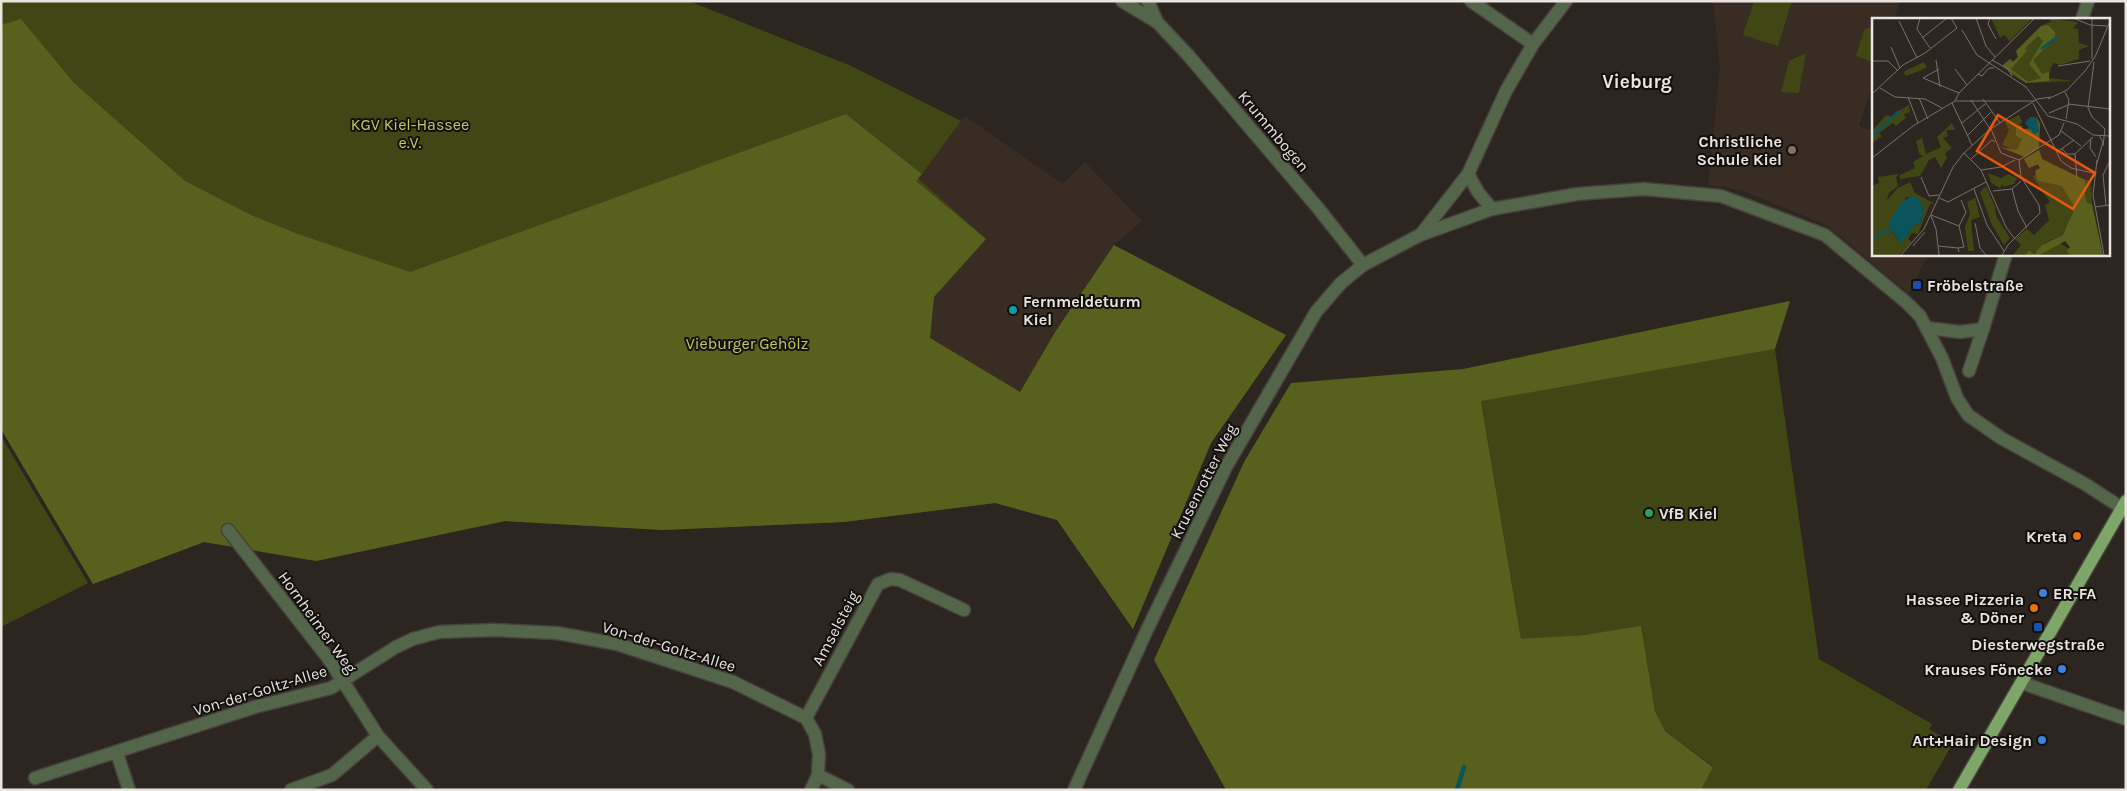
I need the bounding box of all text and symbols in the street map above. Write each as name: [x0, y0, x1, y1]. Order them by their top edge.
inset map: [1872, 18, 2110, 255]
district label: Vieburg: [1602, 71, 1672, 93]
street label: Krummbogen: [1234, 87, 1313, 176]
park label: KGV Kiel-Hassee e.V.: [351, 115, 469, 152]
place label: Christliche Schule Kiel: [1697, 132, 1782, 169]
marker: Christliche Schule Kiel: [1786, 144, 1798, 156]
place label: Fröbelstraße: [1927, 276, 2024, 295]
marker: Fröbelstraße: [1911, 279, 1923, 291]
place label: Fernmeldeturm Kiel: [1023, 292, 1141, 329]
marker: Fernmeldeturm Kiel: [1007, 304, 1019, 316]
park label: Vieburger Gehölz: [686, 334, 808, 353]
street label: Krusenrotter Weg: [1166, 420, 1241, 542]
place label: VfB Kiel: [1659, 504, 1717, 523]
marker: VfB Kiel: [1643, 507, 1655, 519]
place label: Kreta: [2026, 527, 2067, 546]
marker: Kreta: [2071, 530, 2083, 542]
street label: Hornheimer Weg: [274, 568, 361, 677]
place label: ER-FA: [2053, 584, 2096, 603]
marker: ER-FA: [2037, 587, 2049, 599]
street label: Amselsteig: [808, 588, 863, 669]
place label: Hassee Pizzeria & Döner: [1906, 590, 2025, 627]
marker: Hassee Pizzeria & Döner: [2028, 602, 2040, 614]
street label: Von-der-Goltz-Allee: [600, 617, 738, 676]
marker: Diesterwegstraße: [2032, 621, 2044, 633]
place label: Diesterwegstraße: [1971, 635, 2105, 654]
place label: Krauses Fönecke: [1924, 660, 2052, 679]
street label: Von-der-Goltz-Allee: [191, 661, 329, 720]
marker: Krauses Fönecke: [2056, 663, 2068, 675]
place label: Art+Hair Design: [1912, 731, 2032, 750]
marker: Art+Hair Design: [2036, 734, 2048, 746]

